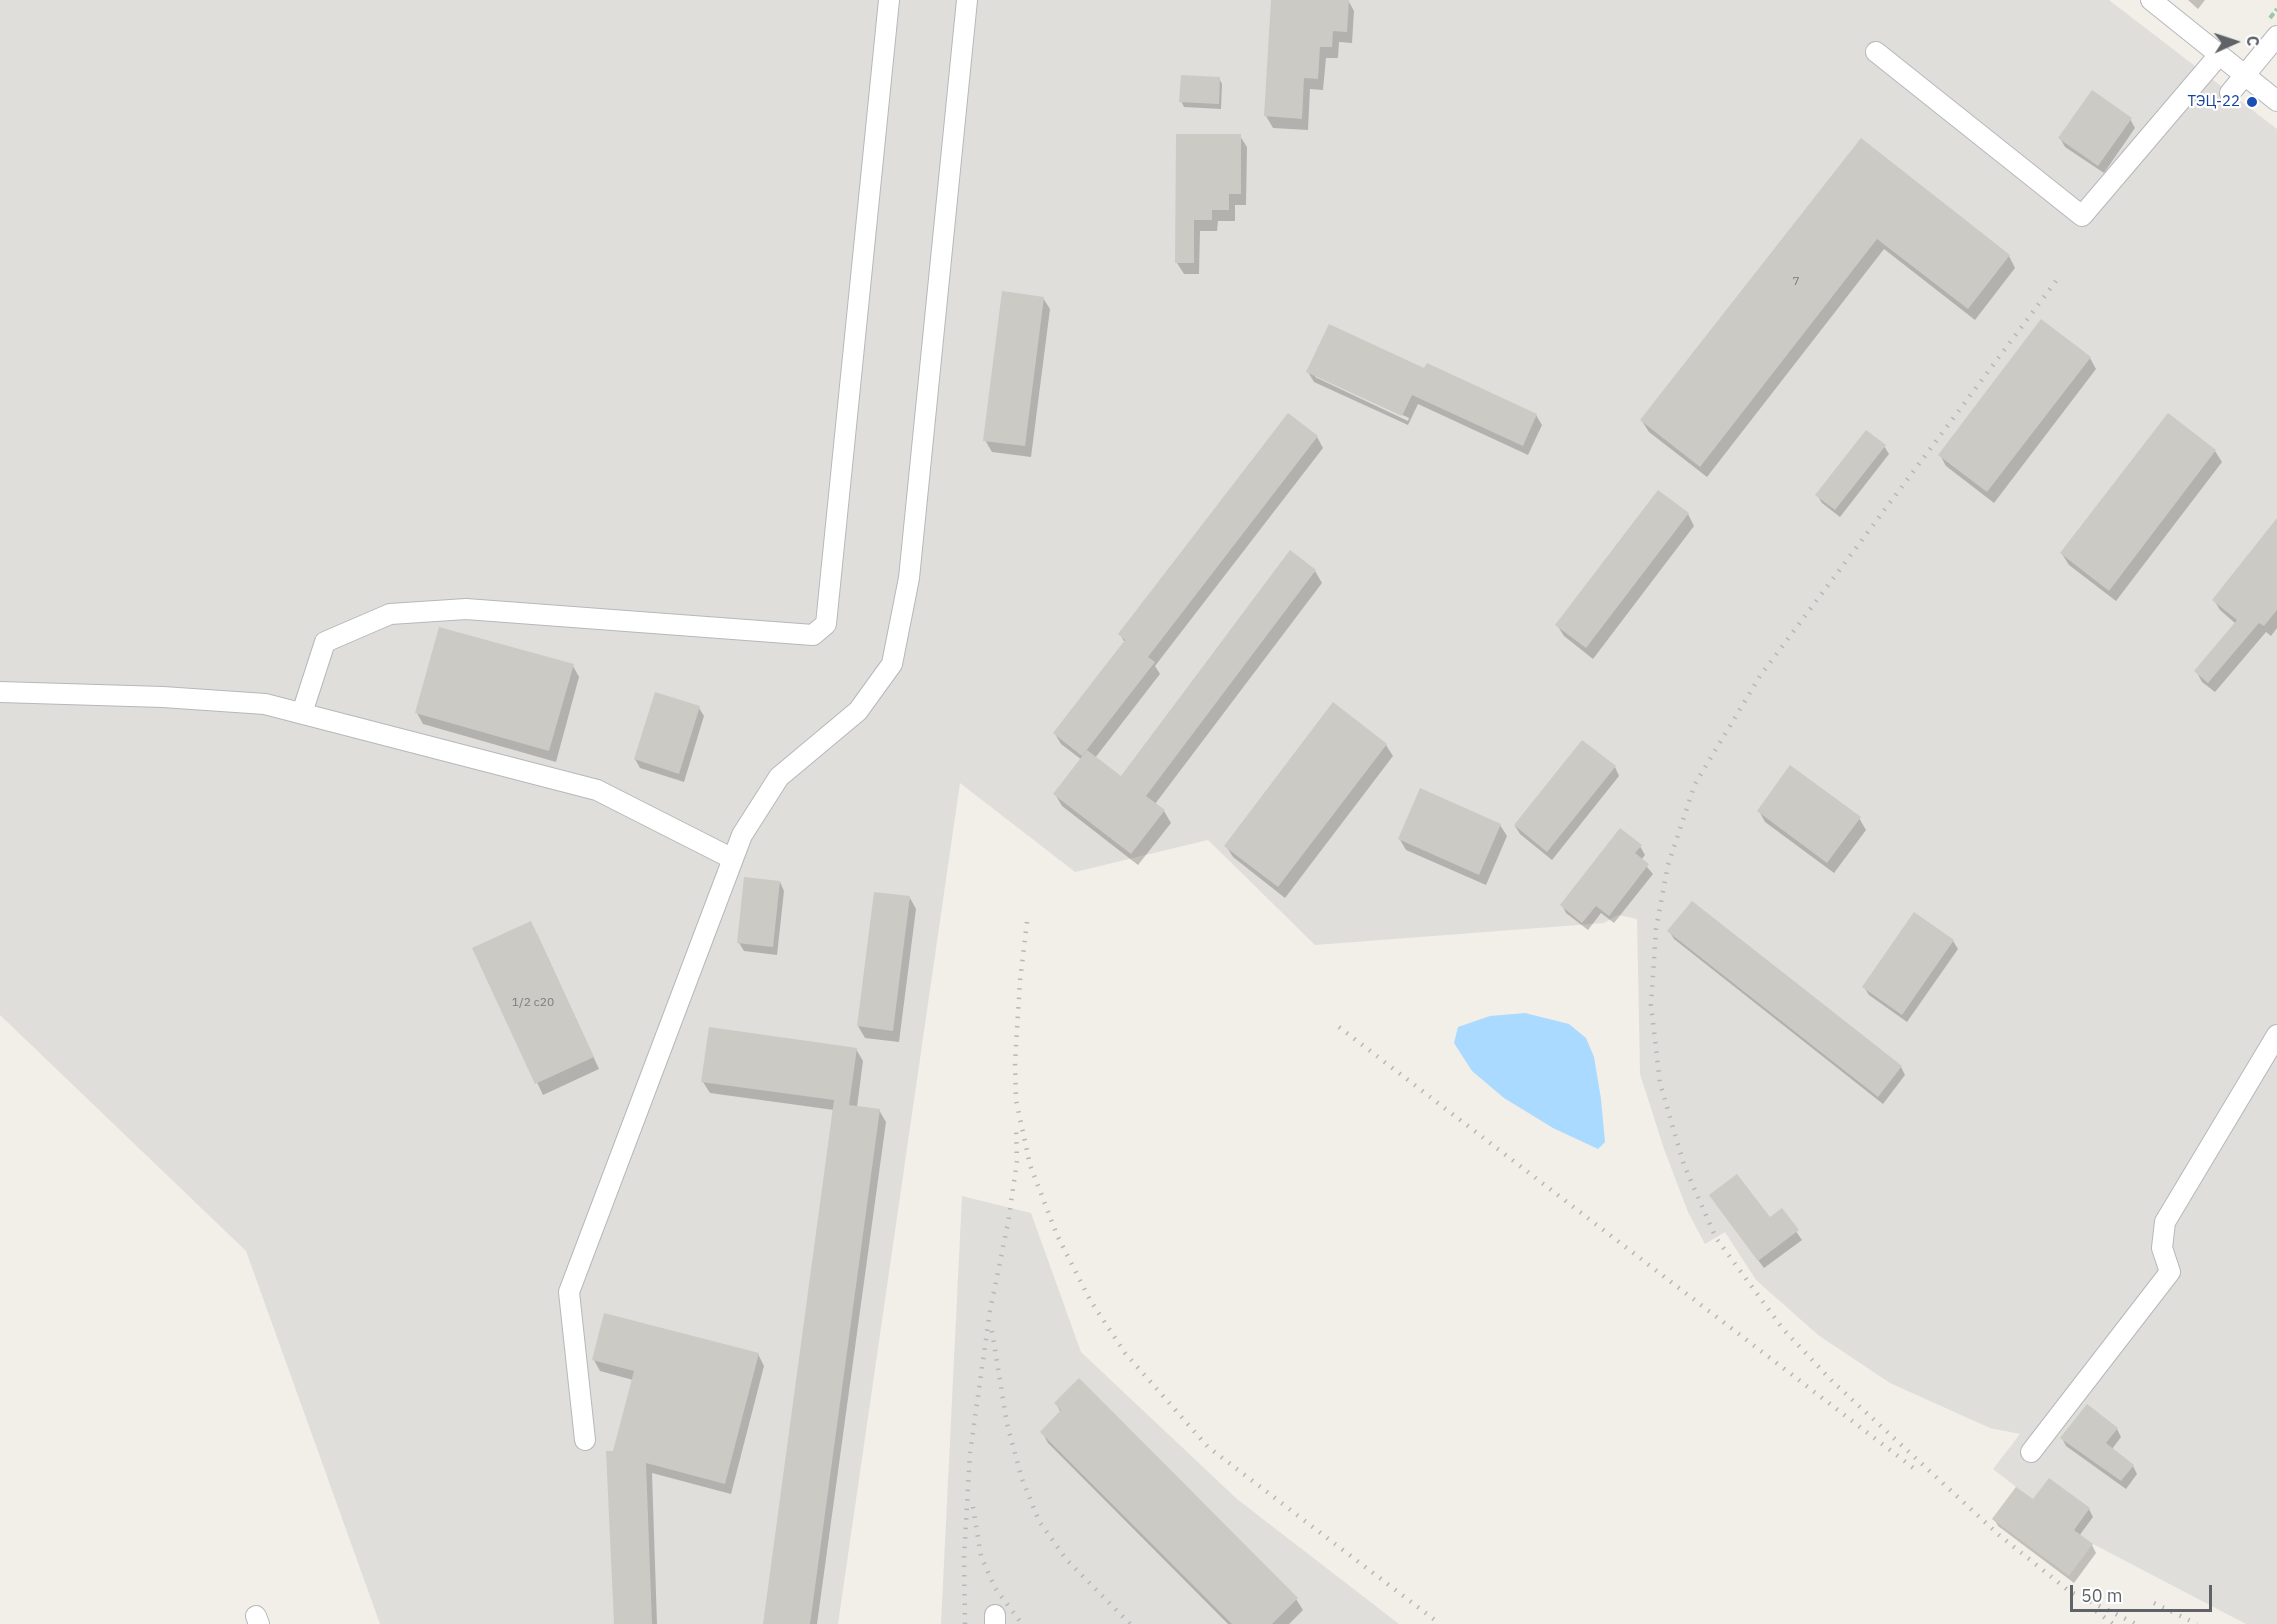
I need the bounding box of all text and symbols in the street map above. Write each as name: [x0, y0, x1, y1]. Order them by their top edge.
north arrow: [2205, 12, 2265, 72]
text: С: [2243, 35, 2263, 47]
place label: ТЭЦ-22: [2187, 93, 2240, 111]
marker: ТЭЦ-22: [2245, 95, 2259, 109]
house number: 7: [1792, 275, 1800, 289]
house number: 1/2 с20: [512, 996, 554, 1010]
scale bar: [2073, 1573, 2216, 1611]
text: 50 m: [2081, 1584, 2123, 1607]

